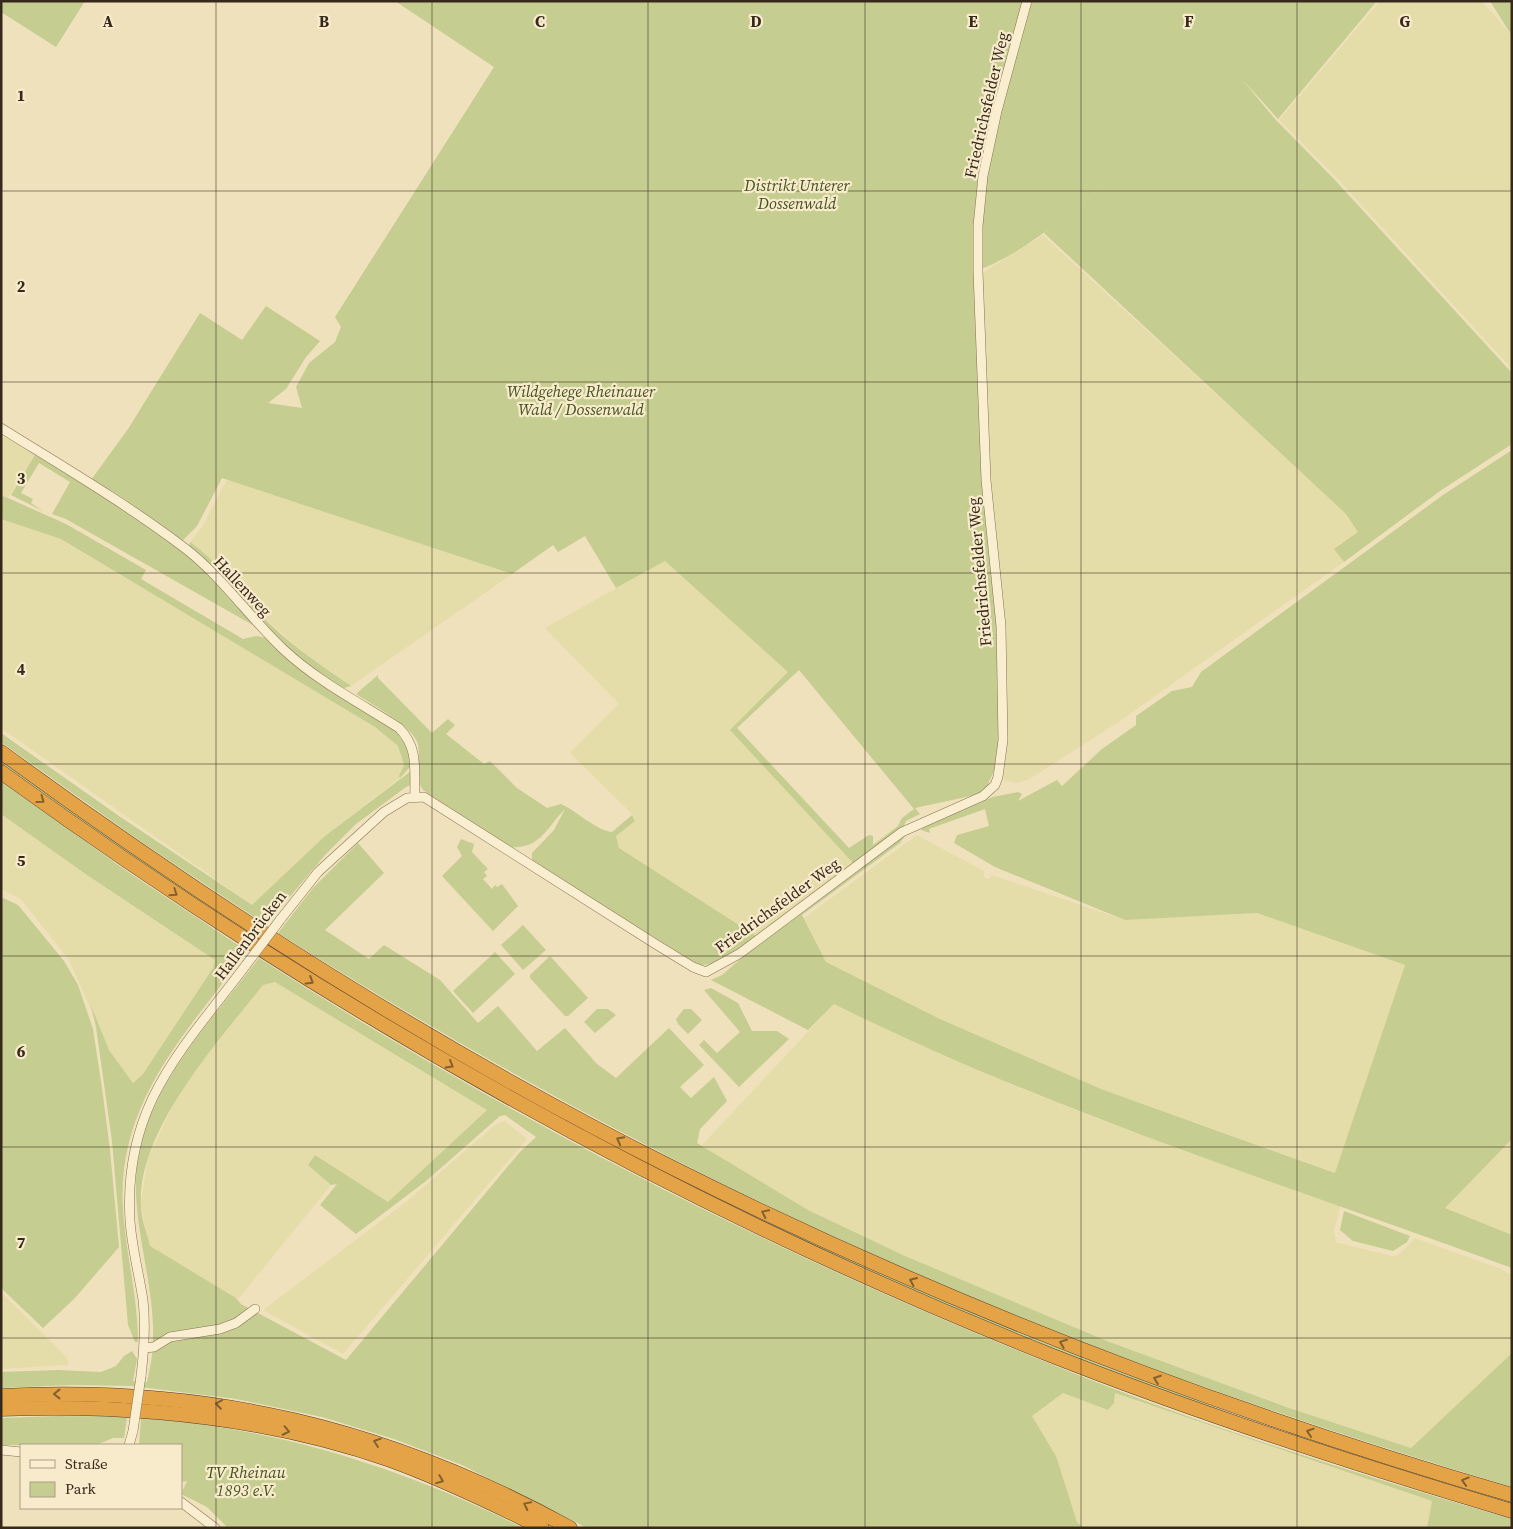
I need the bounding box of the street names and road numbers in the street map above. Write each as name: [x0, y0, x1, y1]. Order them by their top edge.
street label: Friedrichsfelder Weg: [958, 30, 1014, 180]
street label: Friedrichsfelder Weg: [962, 497, 996, 647]
street label: Hallenweg: [209, 551, 277, 621]
street label: Friedrichsfelder Weg: [710, 852, 844, 958]
street label: Hallenbrücken: [209, 885, 291, 984]

